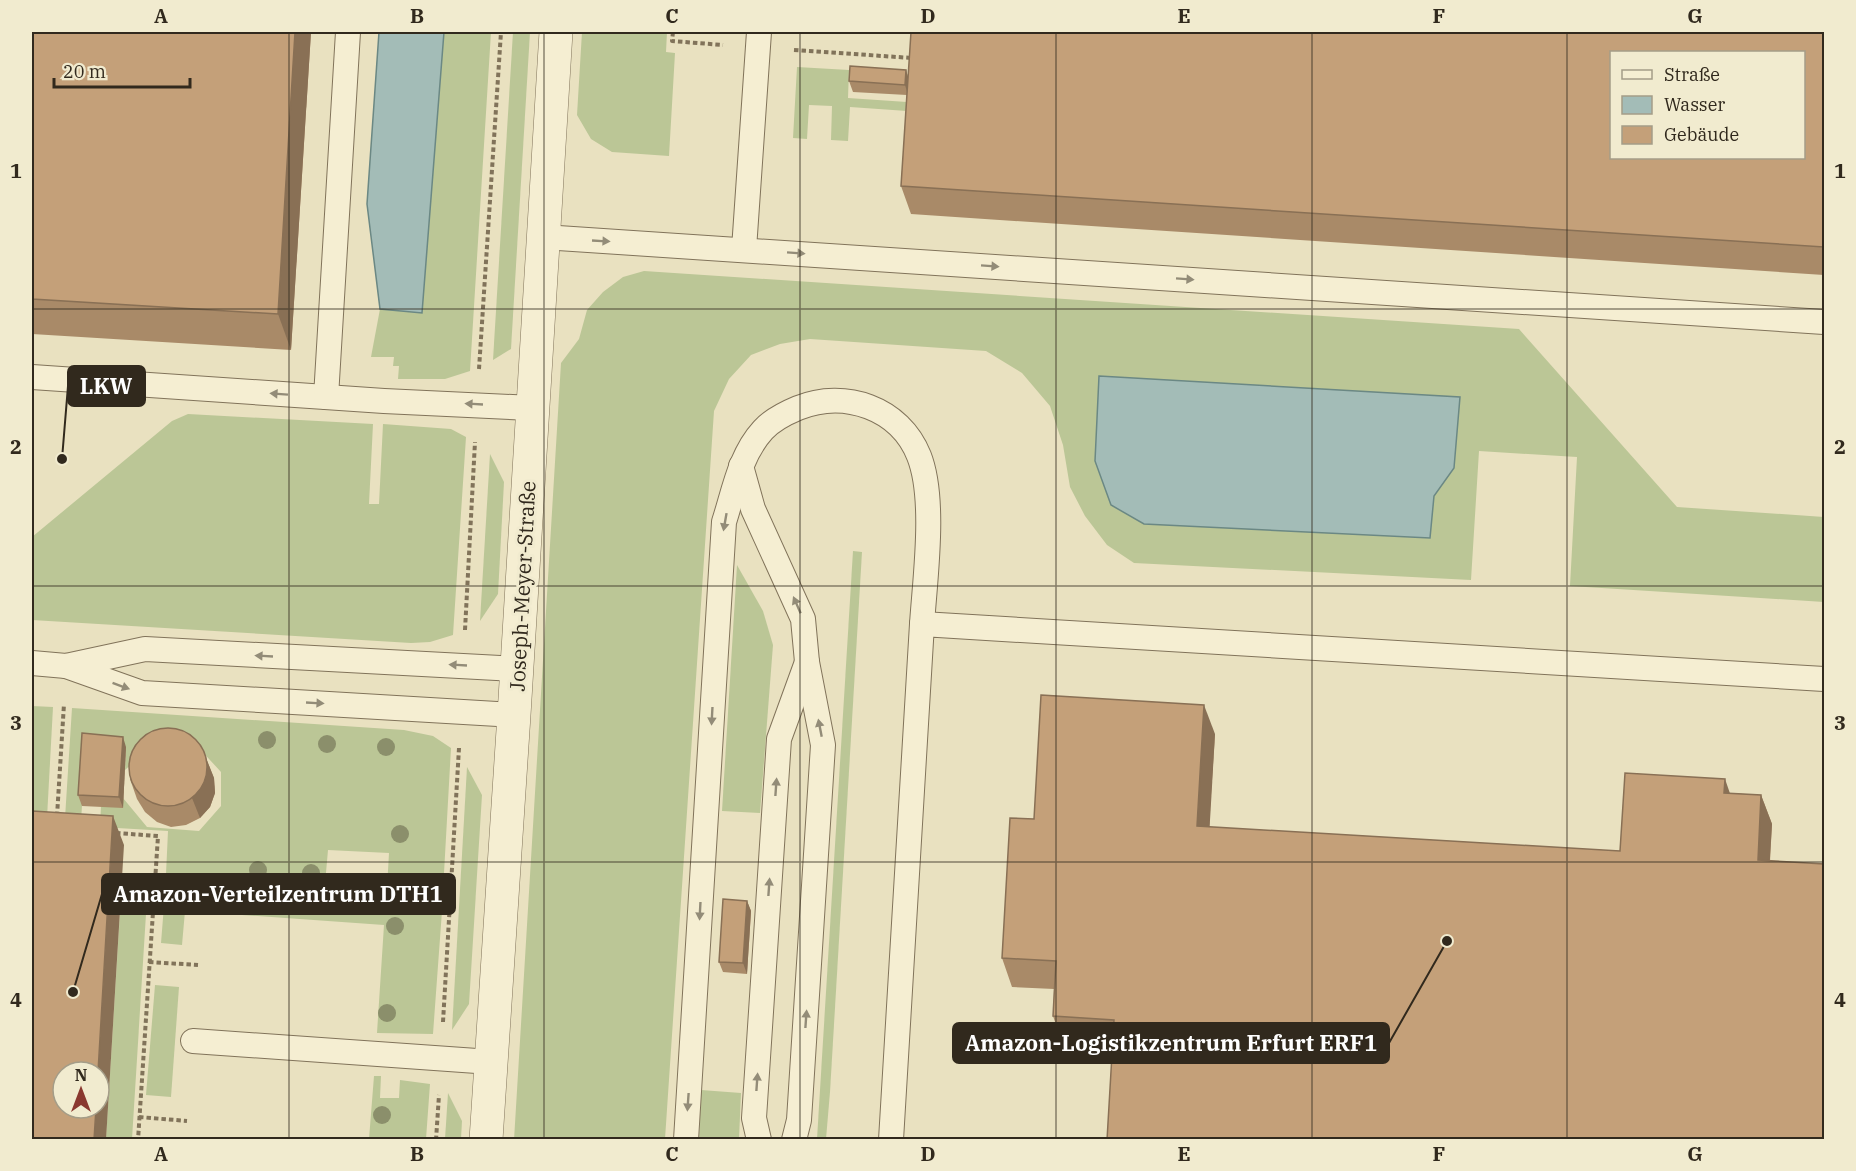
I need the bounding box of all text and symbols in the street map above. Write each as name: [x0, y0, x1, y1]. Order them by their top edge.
text: A: [154, 2, 168, 29]
text: B: [410, 2, 424, 29]
text: C: [665, 2, 679, 29]
text: D: [920, 2, 936, 29]
text: E: [1177, 2, 1191, 29]
text: F: [1433, 2, 1445, 29]
text: G: [1687, 2, 1703, 29]
scale bar: [54, 51, 190, 89]
legend: [1610, 51, 1805, 159]
text: 20 m: [63, 60, 106, 83]
text: Straße: [1664, 63, 1720, 86]
text: Wasser: [1664, 93, 1725, 116]
text: Gebäude: [1664, 123, 1739, 146]
text: 1: [10, 157, 22, 184]
text: 1: [1834, 157, 1846, 184]
one-way arrow: [592, 236, 611, 245]
one-way arrow: [786, 248, 805, 257]
one-way arrow: [981, 261, 1000, 270]
one-way arrow: [1175, 274, 1194, 283]
callout: LKW: [68, 366, 145, 406]
text: LKW: [80, 371, 133, 400]
one-way arrow: [270, 389, 289, 399]
one-way arrow: [464, 400, 483, 409]
text: 2: [10, 433, 22, 460]
text: 2: [1834, 433, 1846, 460]
street label: Joseph-Meyer-Straße: [503, 480, 541, 692]
one-way arrow: [720, 513, 729, 532]
one-way arrow: [792, 596, 801, 613]
one-way arrow: [254, 651, 273, 660]
one-way arrow: [449, 661, 468, 670]
one-way arrow: [112, 681, 130, 691]
one-way arrow: [305, 699, 324, 708]
one-way arrow: [707, 707, 716, 726]
text: 3: [10, 709, 22, 736]
text: 3: [1834, 709, 1846, 736]
one-way arrow: [815, 718, 824, 737]
one-way arrow: [771, 778, 780, 797]
callout: Amazon-Verteilzentrum DTH1: [102, 874, 455, 914]
one-way arrow: [765, 877, 774, 896]
text: Amazon-Verteilzentrum DTH1: [113, 879, 443, 908]
one-way arrow: [695, 902, 705, 921]
text: 4: [10, 986, 22, 1013]
text: 4: [1834, 986, 1846, 1013]
one-way arrow: [801, 1009, 810, 1028]
callout: Amazon-Logistikzentrum Erfurt ERF1: [953, 1023, 1389, 1063]
text: Amazon-Logistikzentrum Erfurt ERF1: [965, 1028, 1377, 1057]
north arrow: [51, 1060, 111, 1120]
text: N: [75, 1065, 87, 1085]
one-way arrow: [752, 1072, 762, 1091]
one-way arrow: [684, 1092, 693, 1111]
text: A: [154, 1140, 168, 1167]
text: B: [410, 1140, 424, 1167]
text: C: [665, 1140, 679, 1167]
text: D: [920, 1140, 936, 1167]
text: E: [1177, 1140, 1191, 1167]
text: F: [1433, 1140, 1445, 1167]
text: G: [1687, 1140, 1703, 1167]

